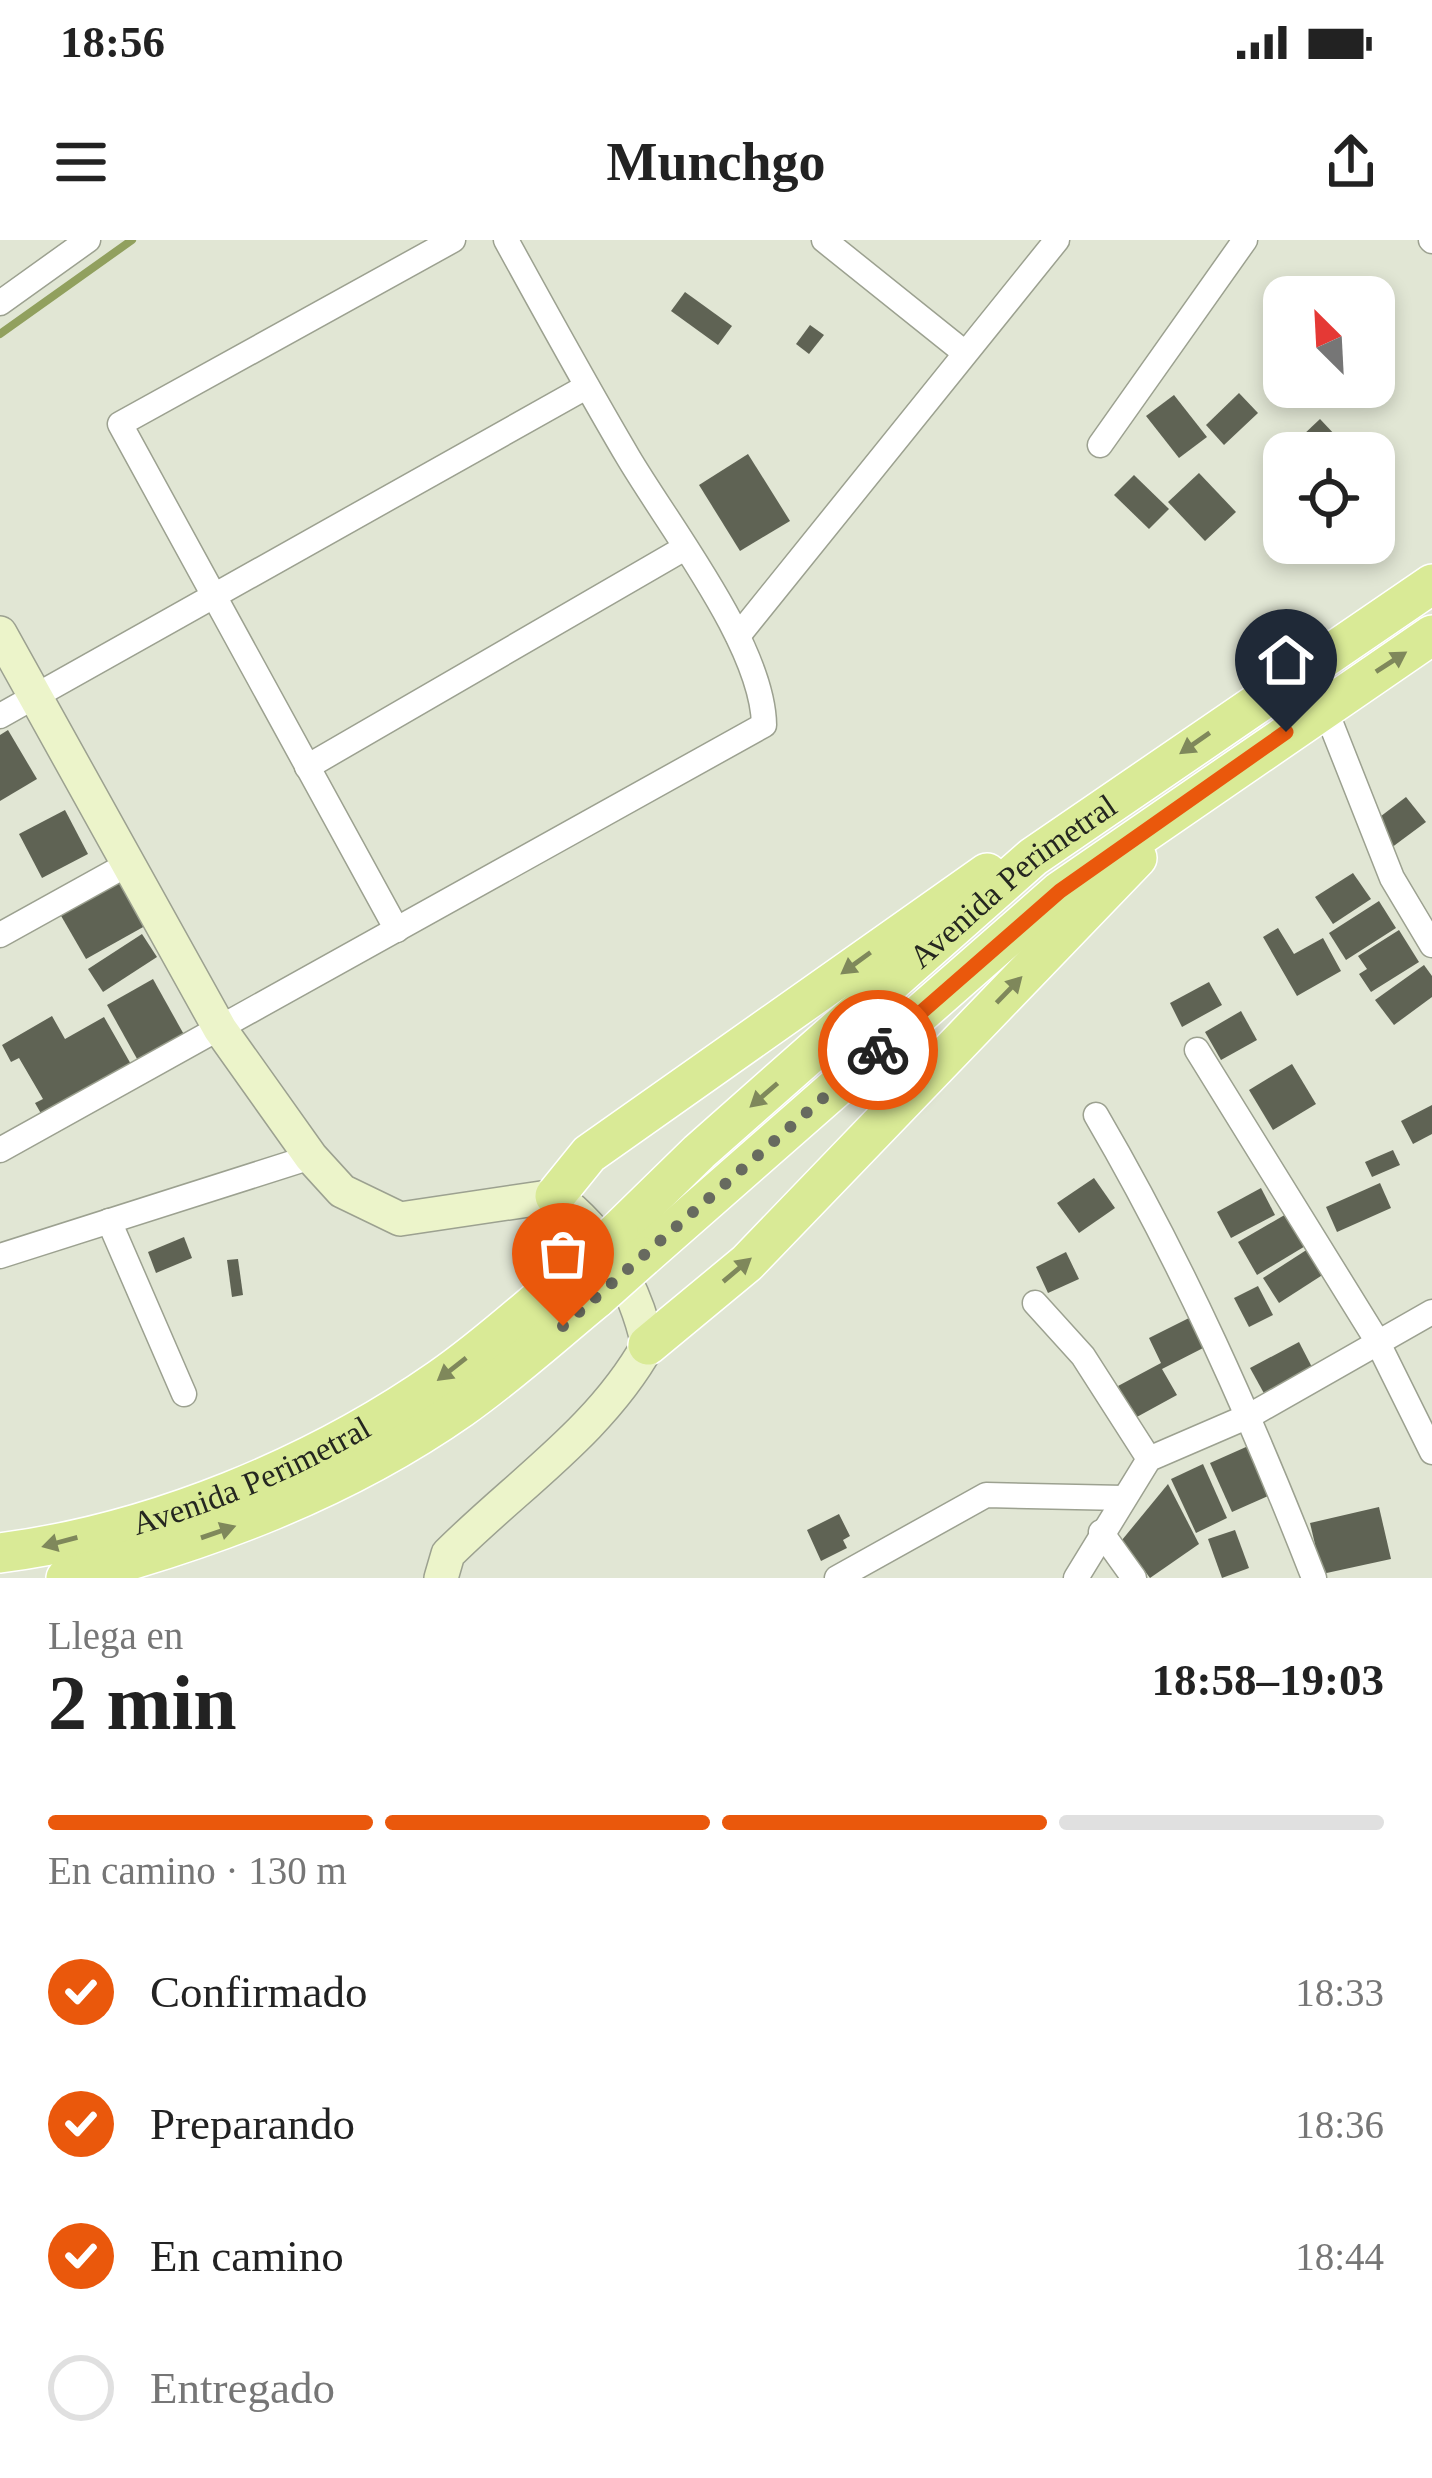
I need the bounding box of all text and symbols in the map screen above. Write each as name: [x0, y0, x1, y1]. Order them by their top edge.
text: 18:56: [60, 17, 165, 67]
icon: menu: [48, 129, 114, 195]
icon: share: [1318, 129, 1384, 195]
text: Munchgo: [606, 132, 826, 192]
north arrow: [1263, 276, 1395, 408]
map controls: [1263, 276, 1395, 564]
button: locate: [1263, 432, 1395, 564]
pin: [1235, 609, 1337, 732]
icon: home: [1253, 627, 1319, 693]
one-way arrow: [1374, 652, 1407, 674]
one-way arrow: [1179, 731, 1211, 754]
street label: Avenida Perimetral: [902, 787, 1123, 975]
one-way arrow: [840, 951, 872, 974]
one-way arrow: [994, 976, 1022, 1005]
courier: [818, 990, 938, 1110]
icon: bike: [845, 1017, 911, 1083]
one-way arrow: [749, 1081, 778, 1108]
pin: [512, 1203, 614, 1326]
icon: bag: [530, 1221, 596, 1287]
one-way arrow: [722, 1257, 752, 1283]
one-way arrow: [437, 1356, 468, 1381]
street label: Avenida Perimetral: [128, 1409, 377, 1542]
one-way arrow: [200, 1522, 236, 1540]
one-way arrow: [41, 1533, 78, 1552]
text: Llega en: [48, 1614, 183, 1657]
text: 18:58–19:03: [1152, 1655, 1384, 1705]
text: 2 min: [48, 1659, 237, 1746]
text: En camino · 130 m: [48, 1849, 347, 1892]
icon: check: [48, 1959, 114, 2025]
text: Confirmado: [150, 1967, 367, 2017]
text: 18:33: [1295, 1971, 1384, 2014]
icon: check: [48, 2091, 114, 2157]
text: Preparando: [150, 2099, 355, 2149]
text: 18:36: [1295, 2103, 1384, 2146]
icon: check: [48, 2223, 114, 2289]
text: En camino: [150, 2231, 344, 2281]
text: 18:44: [1295, 2235, 1384, 2278]
text: Entregado: [150, 2363, 335, 2413]

